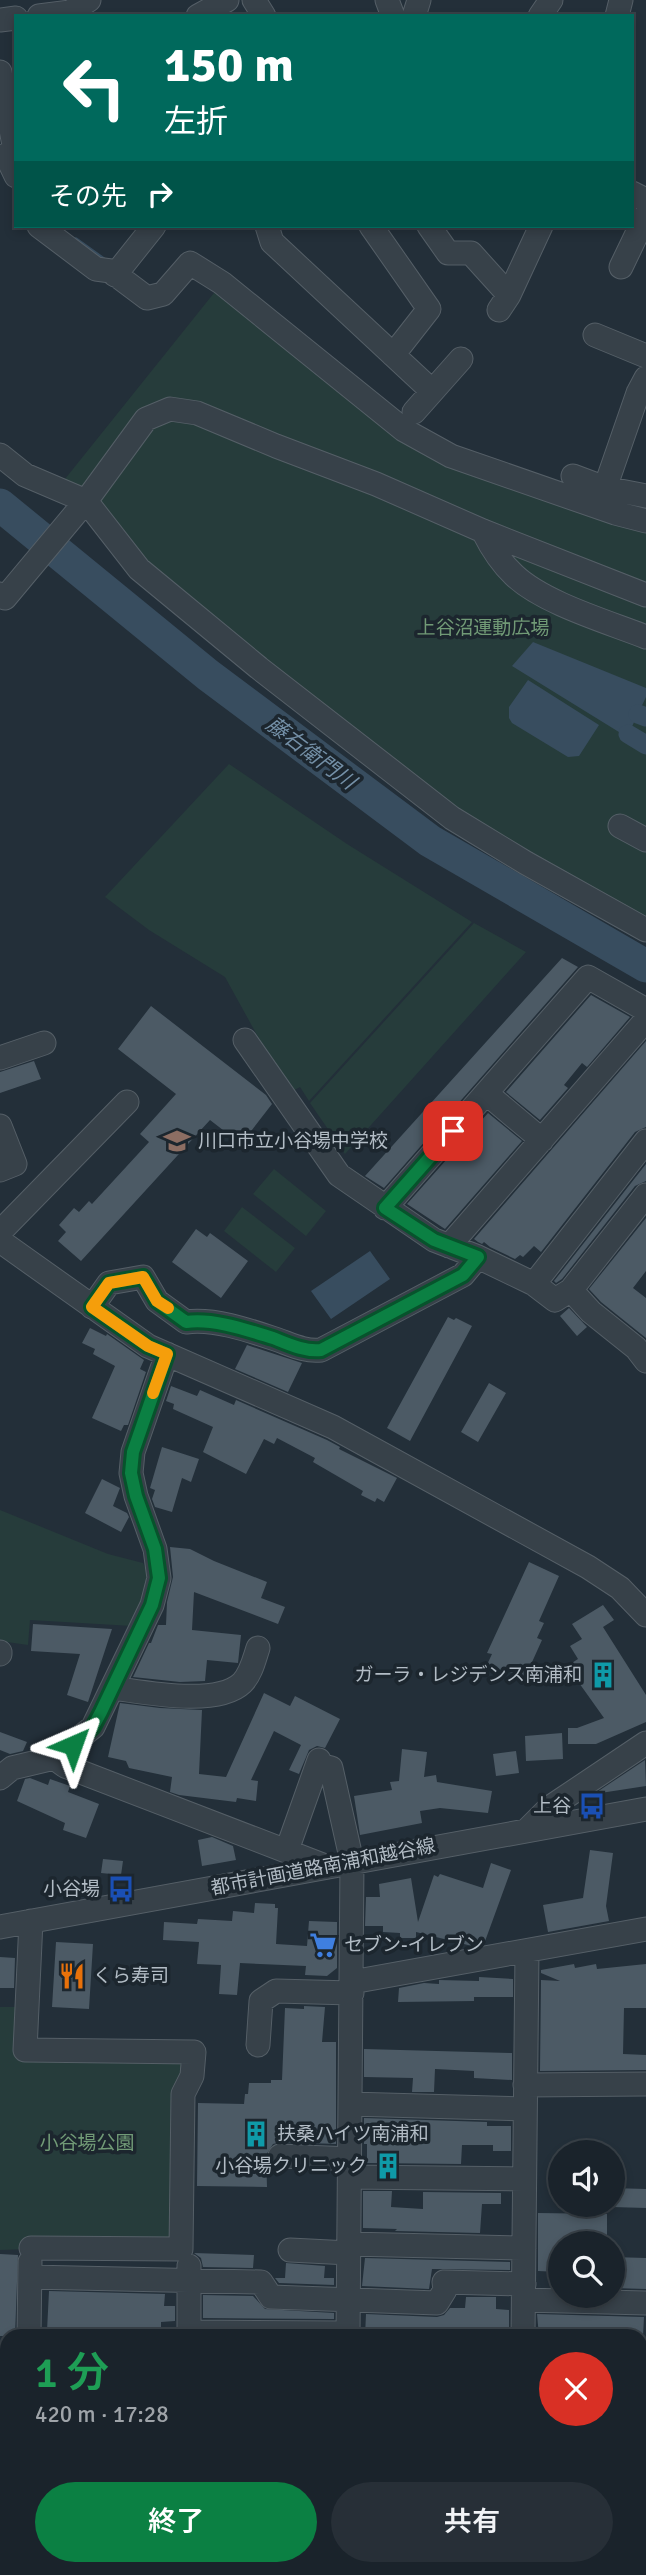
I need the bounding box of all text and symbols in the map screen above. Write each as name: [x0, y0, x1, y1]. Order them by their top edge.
text: 150 m: [164, 35, 294, 95]
icon: left: [49, 42, 140, 133]
text: 左折: [164, 102, 228, 141]
icon: right: [141, 175, 179, 213]
text: その先: [49, 181, 127, 213]
park label: 上谷沼運動広場: [416, 616, 550, 640]
water label: 藤右衛門川: [261, 711, 362, 796]
pin: [423, 1101, 483, 1161]
icon: arrive: [434, 1112, 472, 1150]
school or university icon: 川口市立小谷場中学校: [162, 1126, 192, 1156]
place label: 川口市立小谷場中学校: [198, 1129, 388, 1153]
building icon: ガーラ・レジデンス南浦和: [588, 1660, 618, 1690]
place label: ガーラ・レジデンス南浦和: [354, 1663, 582, 1687]
position arrow: [36, 1708, 110, 1782]
bus stop icon: 上谷: [577, 1791, 607, 1821]
place label: 上谷: [533, 1794, 571, 1818]
street label: 都市計画道路南浦和越谷線: [209, 1833, 437, 1901]
bus stop icon: 小谷場: [106, 1874, 136, 1904]
place label: 小谷場: [43, 1877, 100, 1901]
supermarket icon: セブン-イレブン: [308, 1930, 338, 1960]
place label: セブン-イレブン: [344, 1933, 484, 1957]
restaurant icon: くら寿司: [57, 1961, 87, 1991]
place label: くら寿司: [93, 1964, 169, 1988]
building icon: 扶桑ハイツ南浦和: [241, 2119, 271, 2149]
place label: 扶桑ハイツ南浦和: [277, 2122, 429, 2146]
park label: 小谷場公園: [39, 2131, 135, 2155]
map controls: [548, 2140, 625, 2308]
button: sound: [548, 2140, 625, 2217]
building icon: 小谷場クリニック: [373, 2151, 403, 2181]
place label: 小谷場クリニック: [215, 2154, 367, 2178]
button: search: [548, 2231, 625, 2308]
text: 1 分: [35, 2348, 109, 2399]
button: close: [539, 2352, 613, 2426]
text: 420 m · 17:28: [35, 2400, 169, 2429]
button: 終了: [35, 2482, 317, 2562]
button: 共有: [331, 2482, 613, 2562]

